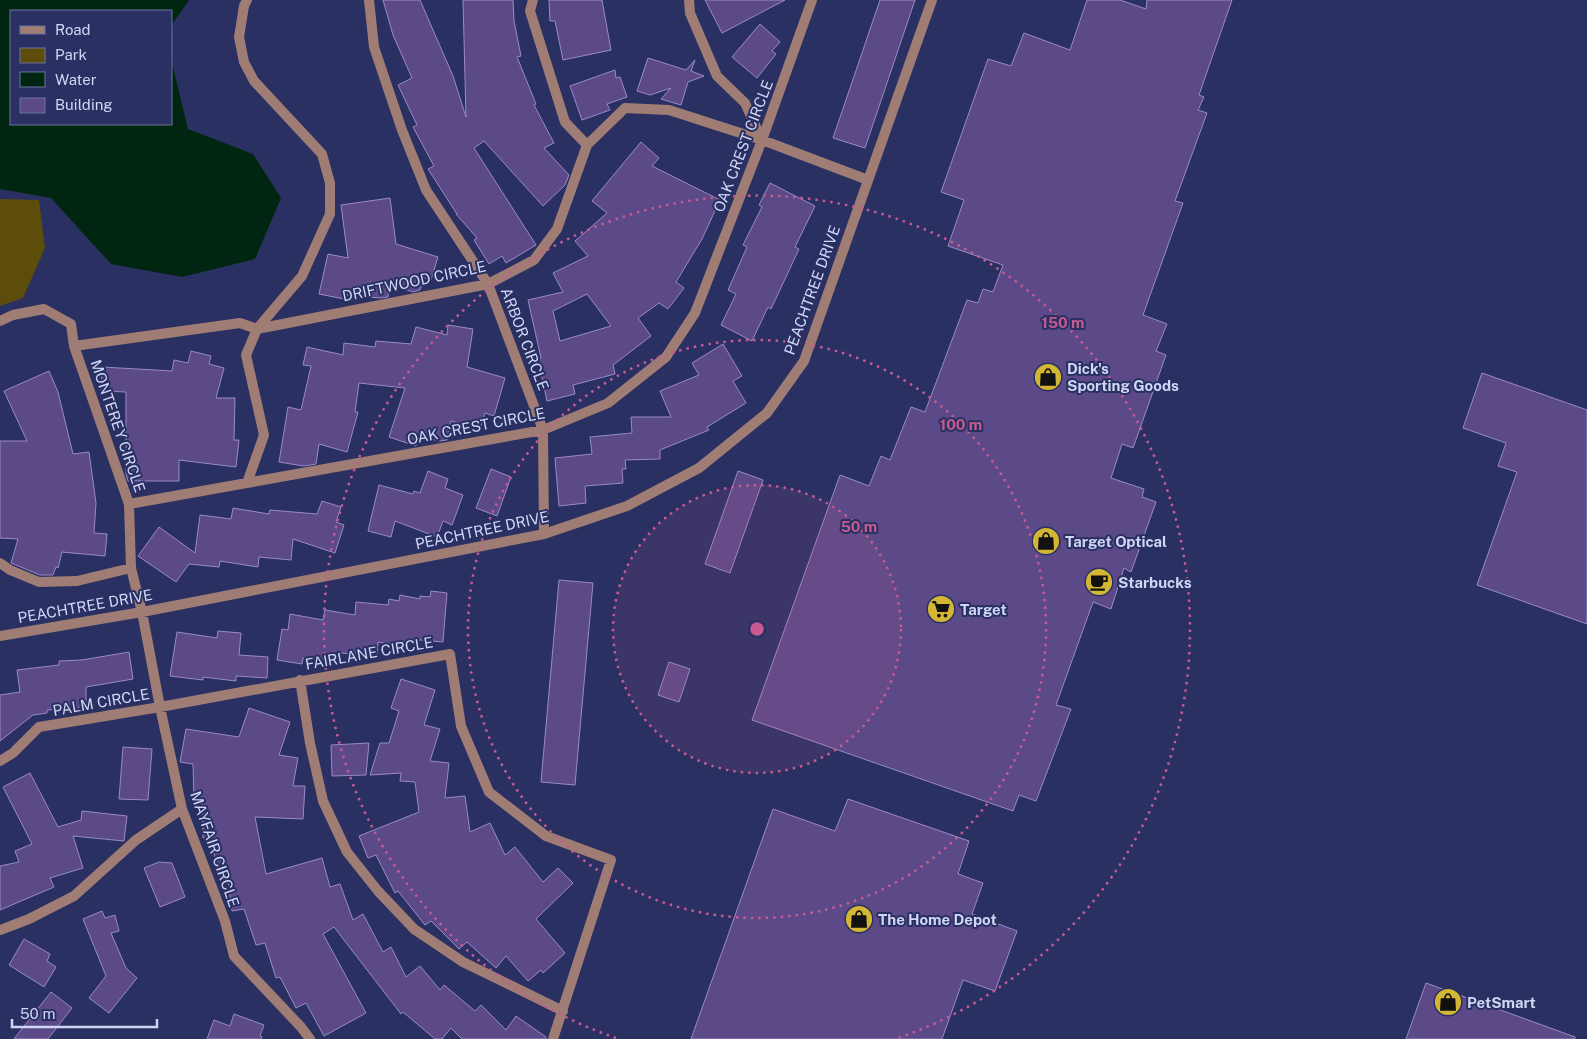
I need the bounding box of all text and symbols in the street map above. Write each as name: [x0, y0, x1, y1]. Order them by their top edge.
legend: [10, 10, 172, 125]
text: Road: [55, 21, 91, 38]
text: Park: [55, 46, 87, 63]
text: Water: [55, 71, 97, 88]
street label: OAK CREST CIRCLE: [710, 78, 776, 214]
text: Building: [55, 96, 113, 113]
street label: PEACHTREE DRIVE: [781, 223, 843, 357]
street label: DRIFTWOOD CIRCLE: [341, 257, 487, 305]
street label: ARBOR CIRCLE: [498, 285, 552, 393]
text: 150 m: [1041, 314, 1085, 331]
street label: MONTEREY CIRCLE: [87, 357, 149, 495]
place label: Dick's Sporting Goods: [1067, 360, 1179, 394]
shop icon: Dick's Sporting Goods: [1033, 362, 1063, 392]
street label: OAK CREST CIRCLE: [406, 404, 546, 448]
text: 100 m: [940, 416, 982, 433]
street label: PEACHTREE DRIVE: [414, 508, 550, 552]
text: 50 m: [841, 518, 877, 535]
shop icon: Target Optical: [1031, 526, 1061, 556]
place label: Target Optical: [1065, 533, 1167, 550]
cafe icon: Starbucks: [1084, 567, 1114, 597]
place label: Starbucks: [1118, 574, 1192, 591]
street label: PEACHTREE DRIVE: [16, 586, 154, 626]
supermarket icon: Target: [926, 594, 956, 624]
place label: Target: [960, 601, 1007, 618]
centre of rings: [748, 620, 766, 638]
street label: FAIRLANE CIRCLE: [304, 633, 434, 673]
street label: PALM CIRCLE: [51, 685, 151, 719]
street label: MAYFAIR CIRCLE: [187, 789, 243, 909]
shop icon: The Home Depot: [844, 904, 874, 934]
place label: The Home Depot: [878, 911, 997, 928]
shop icon: PetSmart: [1433, 987, 1463, 1017]
place label: PetSmart: [1467, 994, 1536, 1011]
scale bar: [12, 996, 158, 1028]
text: 50 m: [20, 1005, 55, 1022]

